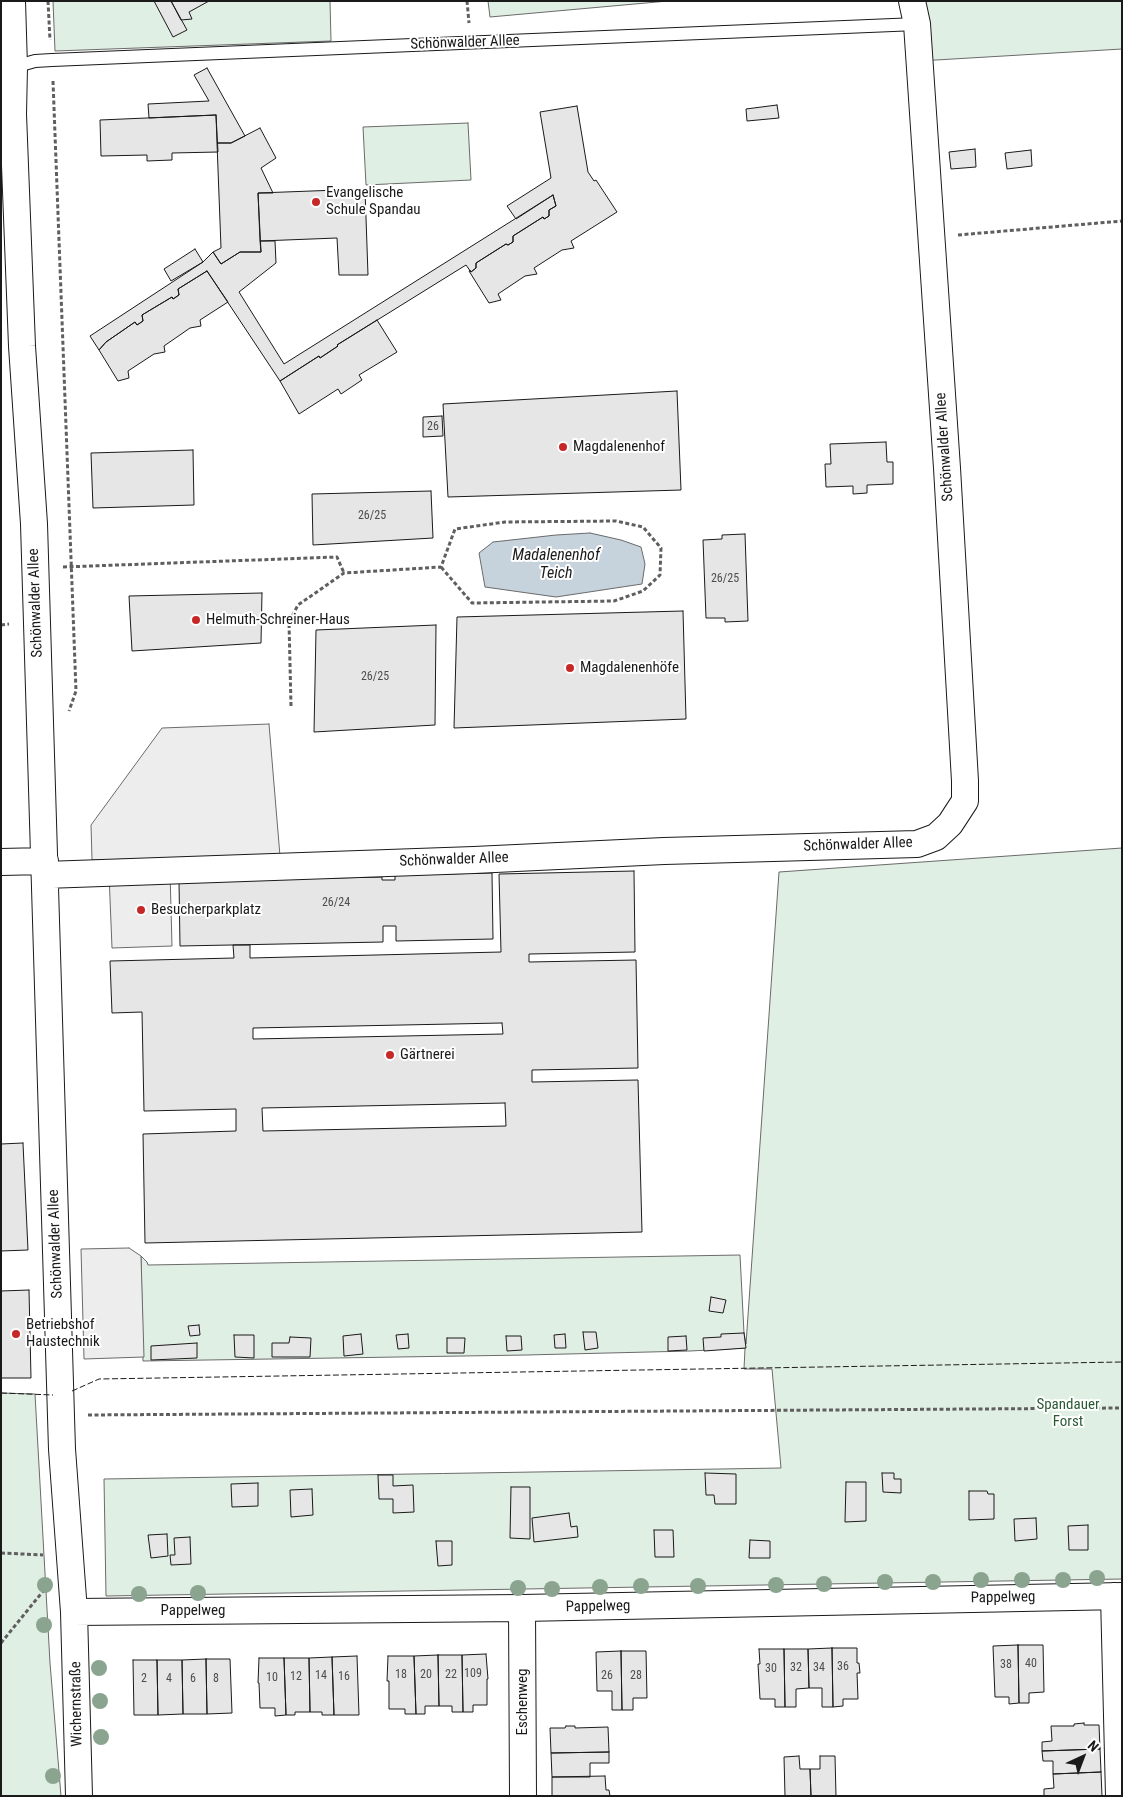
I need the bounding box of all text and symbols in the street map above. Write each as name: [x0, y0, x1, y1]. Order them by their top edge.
street label: Schönwalder Allee: [410, 32, 520, 54]
place label: Evangelische Schule Spandau: [326, 184, 421, 219]
marker: Evangelische Schule Spandau: [310, 196, 322, 208]
street label: Schönwalder Allee: [932, 392, 958, 502]
house number: 26: [427, 420, 439, 434]
place label: Magdalenenhof: [573, 438, 665, 456]
marker: Magdalenenhof: [557, 441, 569, 453]
house number: 26/25: [358, 509, 386, 523]
water label: Madalenenhof Teich: [512, 546, 600, 584]
street label: Schönwalder Allee: [25, 548, 47, 658]
house number: 26/25: [711, 572, 739, 586]
place label: Helmuth-Schreiner-Haus: [206, 611, 350, 629]
marker: Helmuth-Schreiner-Haus: [190, 614, 202, 626]
place label: Magdalenenhöfe: [580, 659, 679, 677]
marker: Magdalenenhöfe: [564, 662, 576, 674]
house number: 26/25: [361, 670, 389, 684]
street label: Schönwalder Allee: [803, 834, 913, 856]
street label: Schönwalder Allee: [399, 849, 509, 871]
house number: 26/24: [322, 896, 350, 910]
place label: Besucherparkplatz: [151, 901, 261, 919]
marker: Besucherparkplatz: [135, 904, 147, 916]
place label: Gärtnerei: [400, 1046, 455, 1064]
marker: Gärtnerei: [384, 1049, 396, 1061]
street label: Schönwalder Allee: [45, 1189, 67, 1299]
place label: Betriebshof Haustechnik: [26, 1316, 100, 1351]
marker: Betriebshof Haustechnik: [10, 1328, 22, 1340]
park label: Spandauer Forst: [1036, 1396, 1100, 1431]
street label: Pappelweg: [970, 1588, 1036, 1608]
street label: Pappelweg: [565, 1597, 631, 1617]
street label: Pappelweg: [161, 1602, 225, 1620]
house number: 40: [1025, 1657, 1037, 1671]
house number: 38: [1000, 1658, 1012, 1672]
house number: 36: [837, 1660, 849, 1674]
street label: Wichernstraße: [67, 1661, 87, 1747]
house number: 32: [790, 1661, 802, 1675]
house number: 34: [813, 1661, 825, 1675]
house number: 30: [765, 1662, 777, 1676]
house number: 109: [464, 1667, 482, 1681]
house number: 18: [395, 1668, 407, 1682]
house number: 20: [420, 1668, 432, 1682]
house number: 22: [445, 1668, 457, 1682]
house number: 14: [315, 1669, 327, 1683]
street label: Eschenweg: [514, 1669, 532, 1735]
house number: 26: [601, 1669, 613, 1683]
house number: 28: [630, 1669, 642, 1683]
house number: 12: [290, 1670, 302, 1684]
house number: 16: [338, 1670, 350, 1684]
house number: 10: [266, 1671, 278, 1685]
house number: 2: [141, 1672, 147, 1686]
house number: 4: [166, 1672, 172, 1686]
house number: 6: [190, 1672, 196, 1686]
house number: 8: [213, 1672, 219, 1686]
north arrow: [1058, 1732, 1108, 1782]
text: N: [1085, 1737, 1102, 1755]

